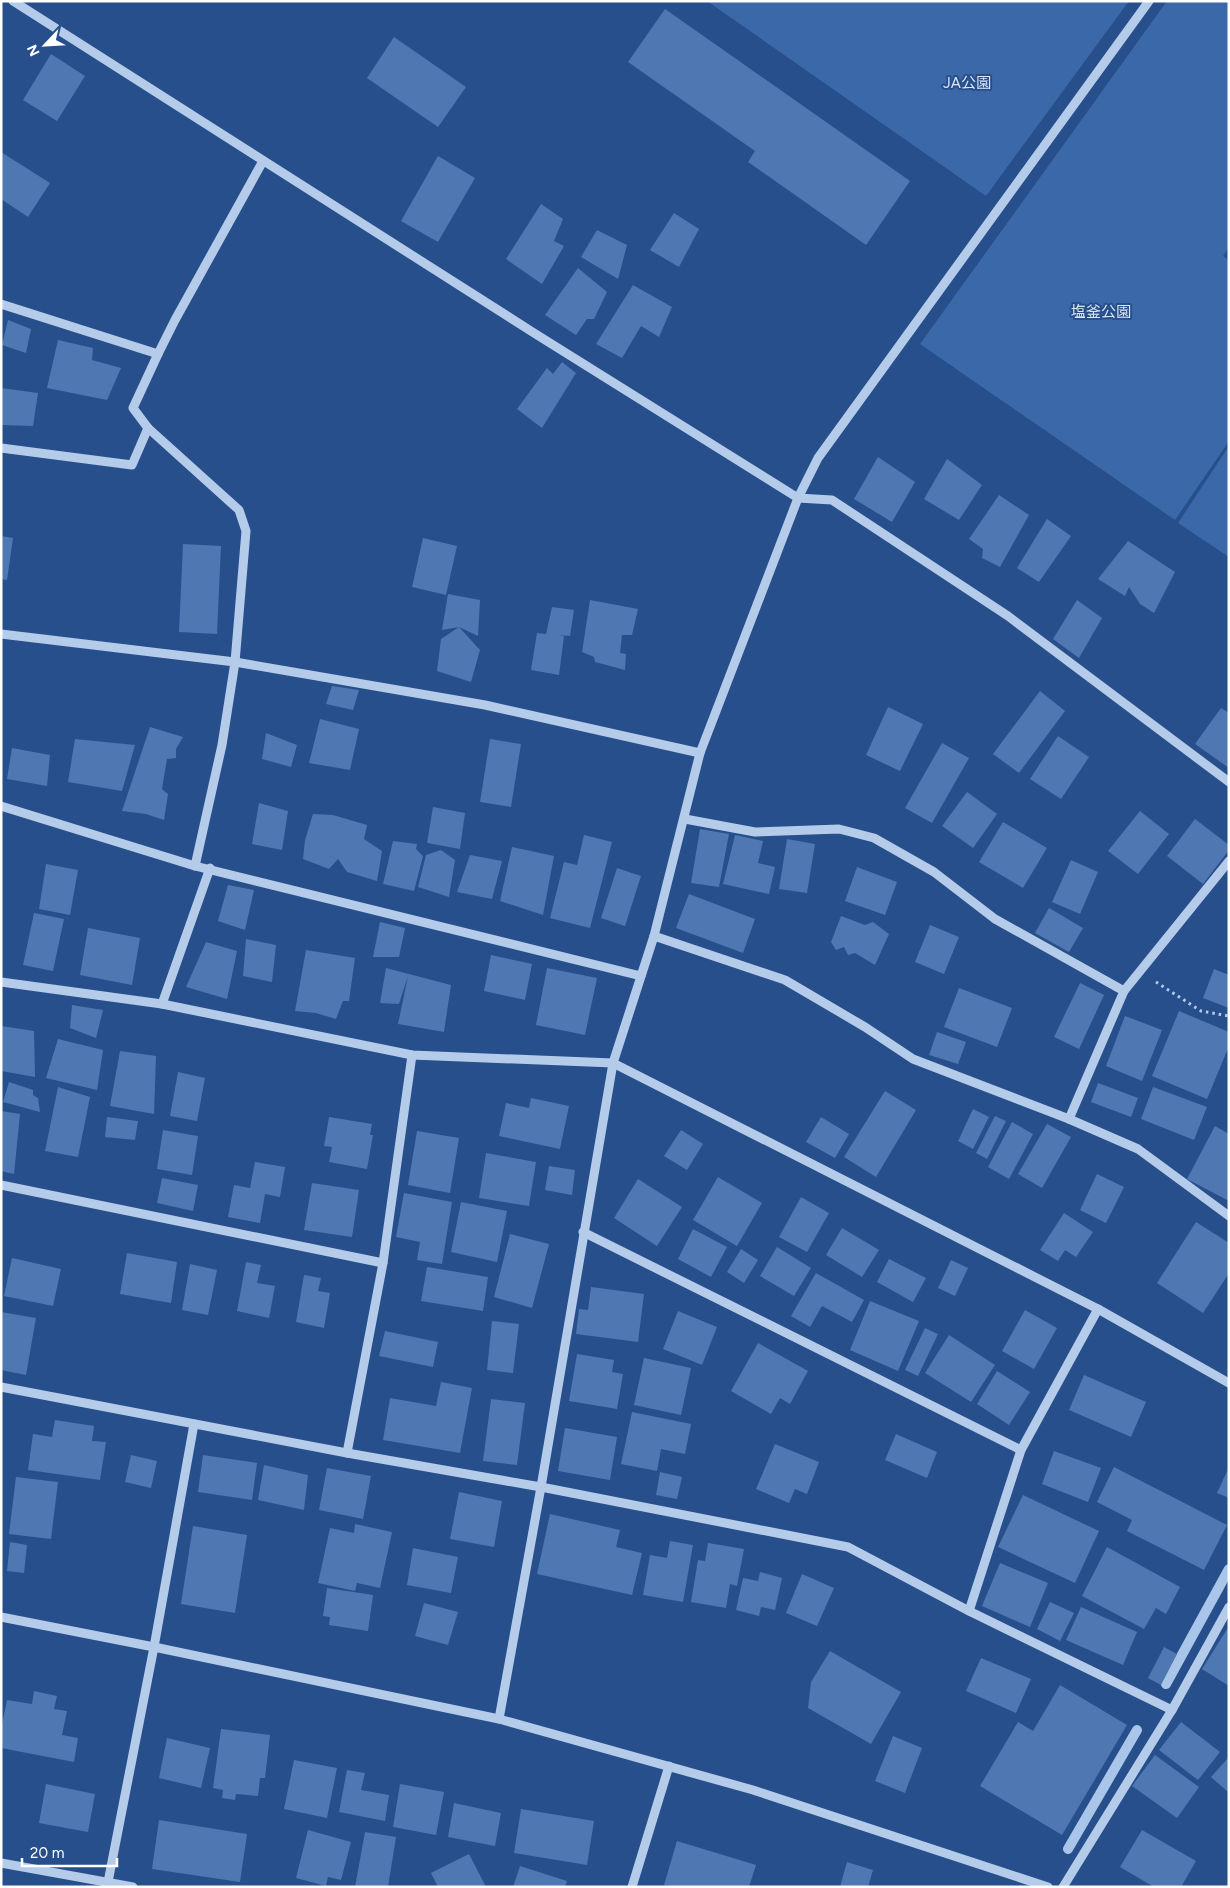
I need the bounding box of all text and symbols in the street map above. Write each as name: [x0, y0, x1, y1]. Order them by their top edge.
north arrow: [20, 20, 70, 70]
text: N: [24, 42, 44, 59]
park label: JA公園: [943, 74, 991, 92]
park label: 塩釜公園: [1071, 303, 1131, 321]
scale bar: [22, 1836, 118, 1868]
text: 20 m: [30, 1844, 64, 1862]

